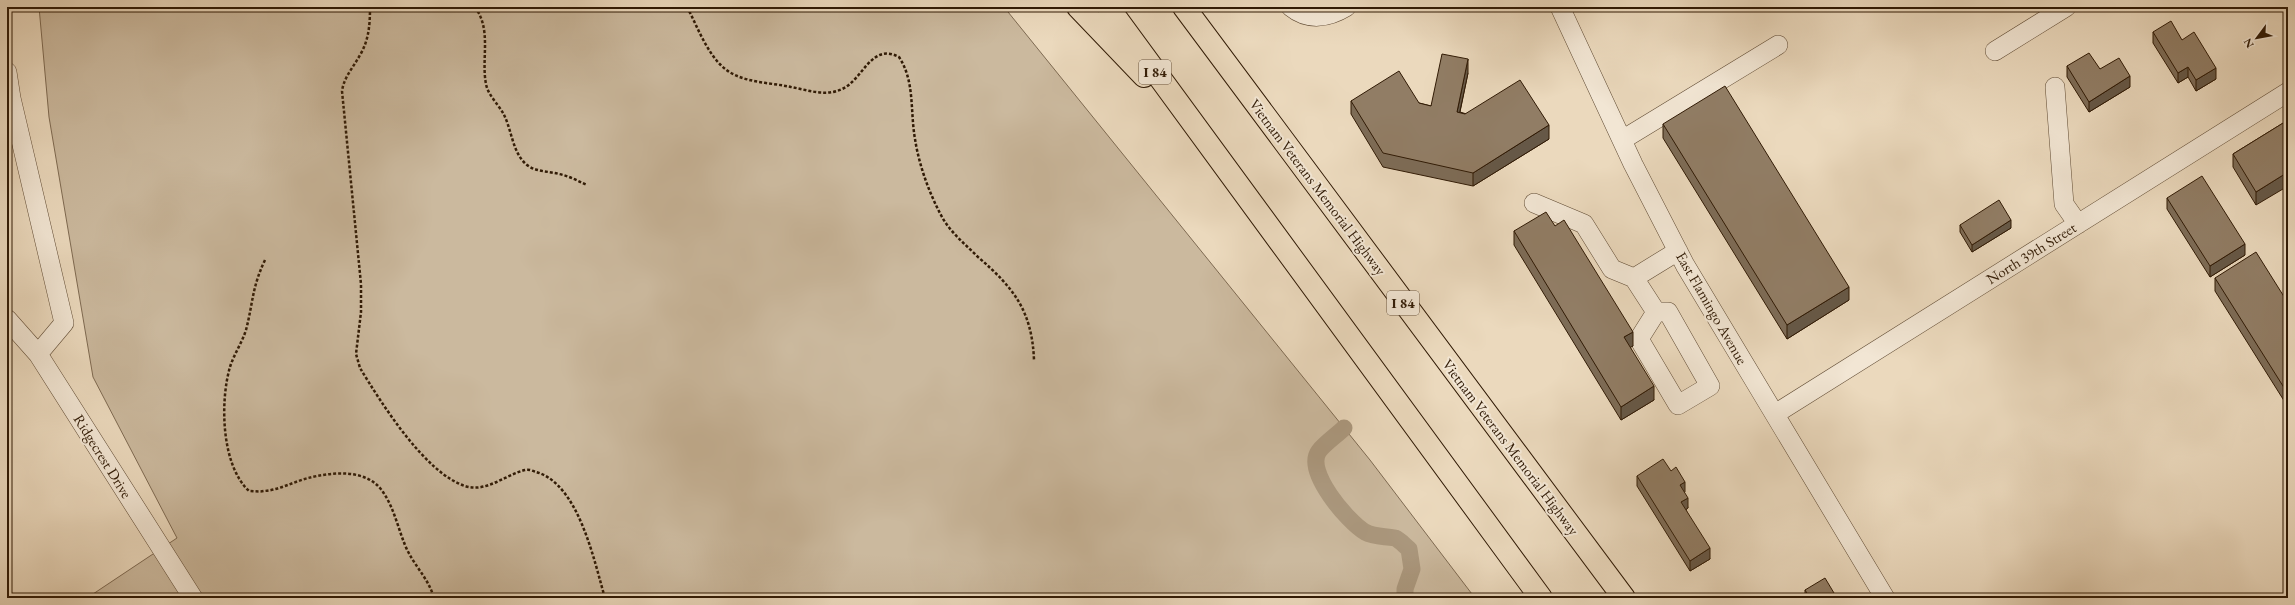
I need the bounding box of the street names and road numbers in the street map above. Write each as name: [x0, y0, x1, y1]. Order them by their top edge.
road number: I 84: [1139, 60, 1171, 84]
street label: Vietnam Veterans Memorial Highway: [1245, 95, 1391, 279]
street label: North 39th Street: [1982, 218, 2080, 288]
street label: East Flamingo Avenue: [1672, 248, 1752, 368]
road number: I 84: [1387, 291, 1419, 315]
street label: Vietnam Veterans Memorial Highway: [1438, 355, 1584, 539]
street label: Ridgecrest Drive: [70, 410, 136, 502]

